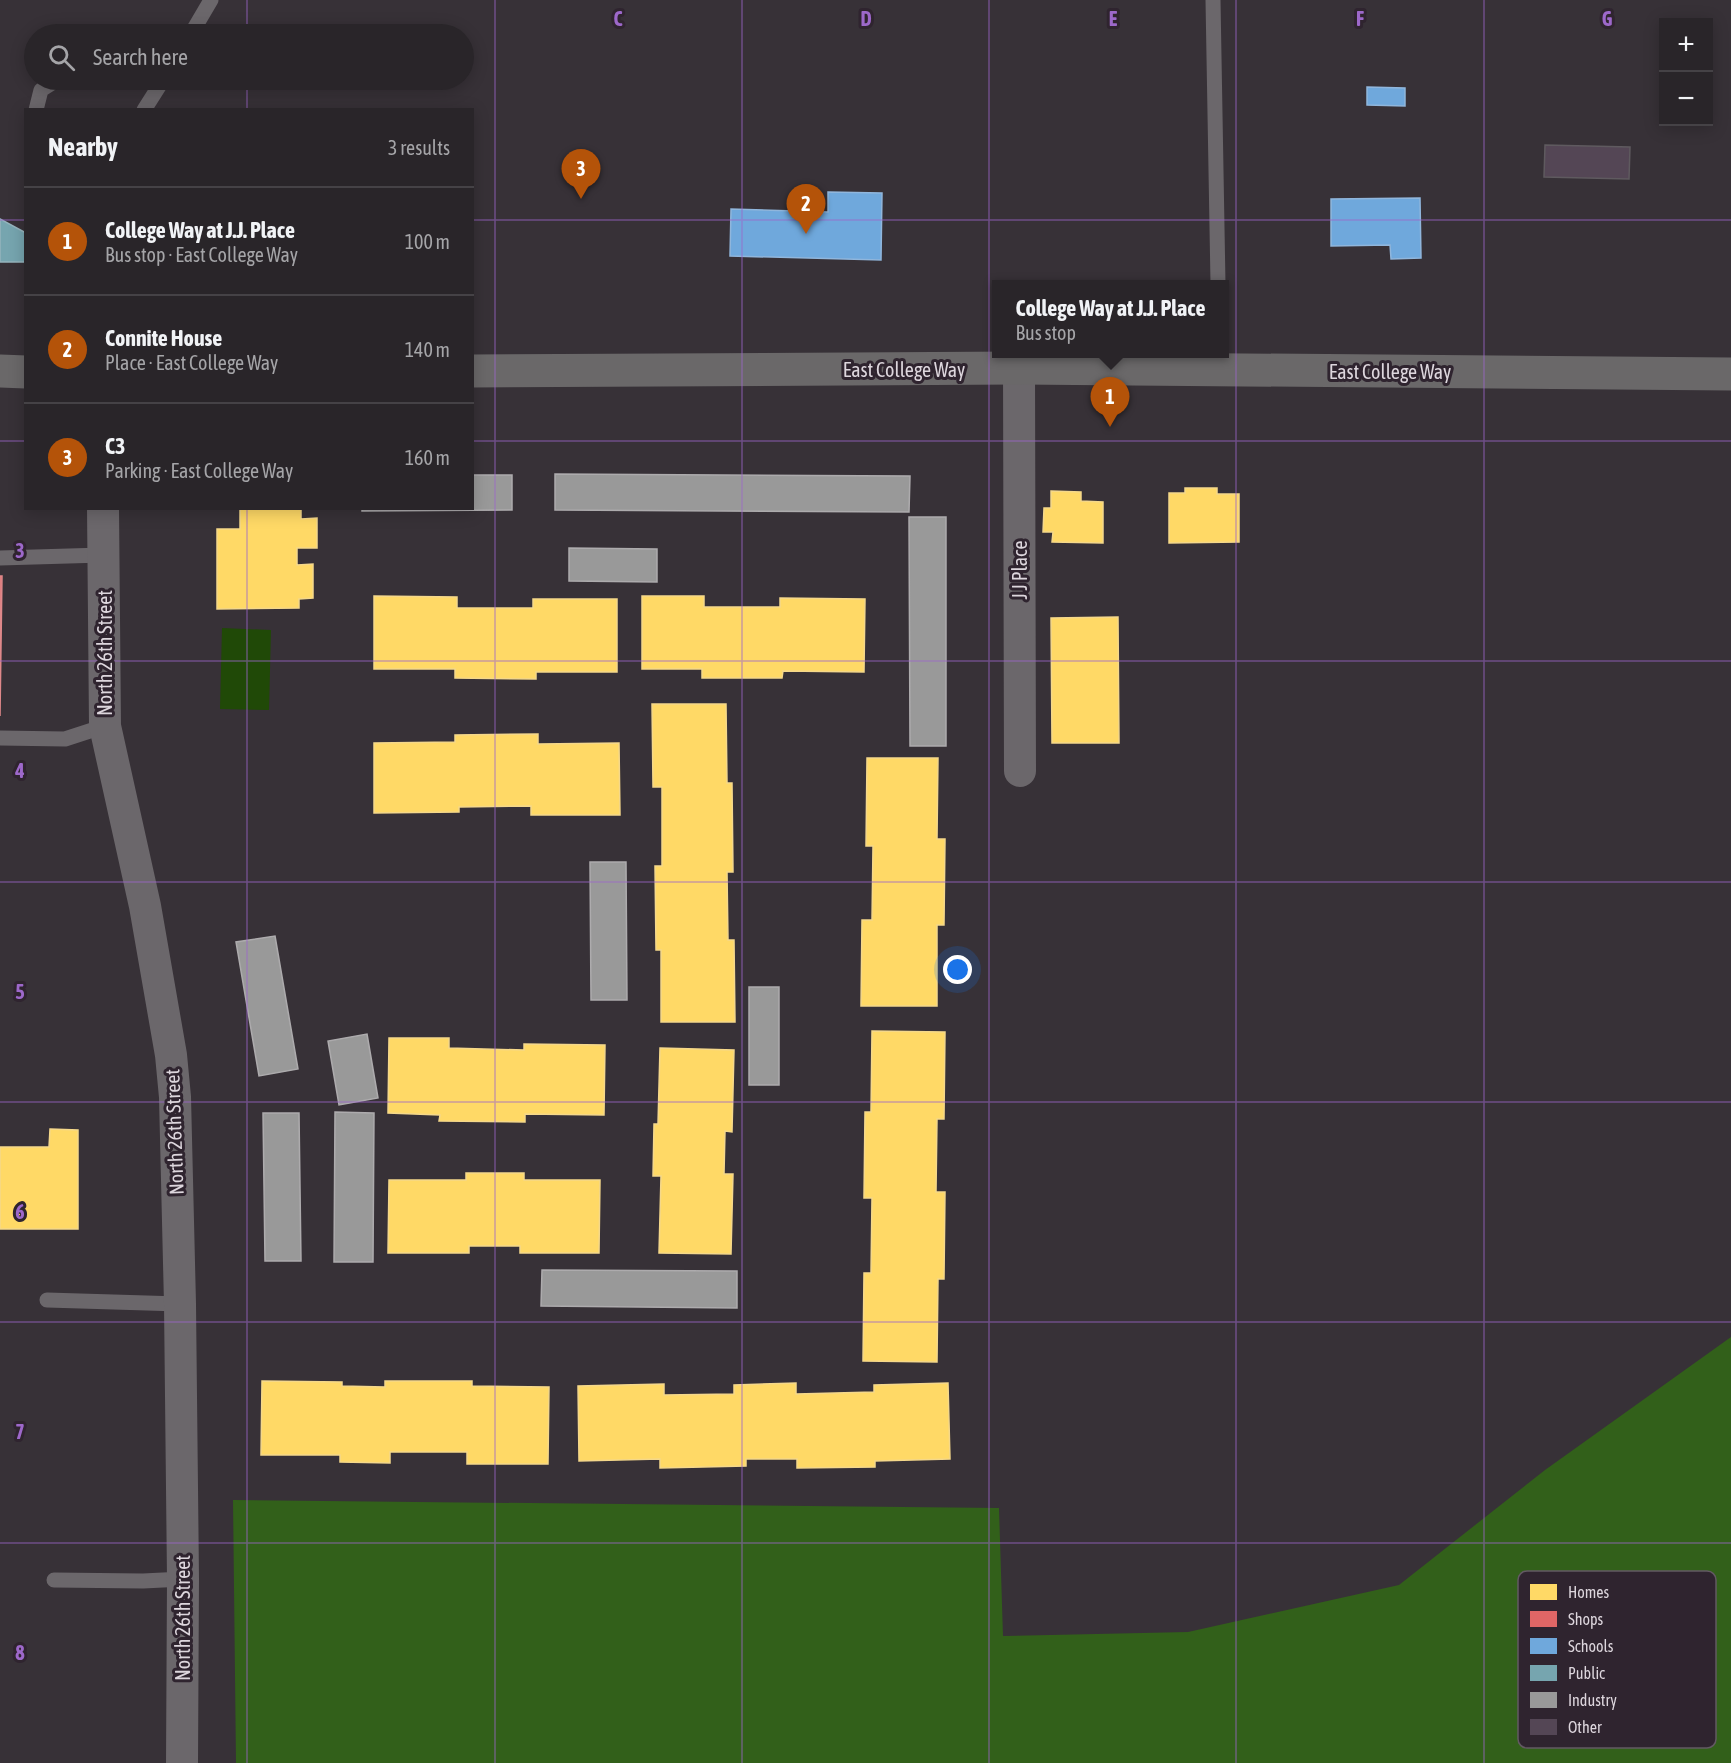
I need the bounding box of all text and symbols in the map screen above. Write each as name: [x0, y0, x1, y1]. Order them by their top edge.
text: C: [614, 7, 623, 30]
text: D: [860, 7, 872, 30]
text: E: [1109, 7, 1118, 30]
text: F: [1356, 7, 1364, 30]
text: G: [1602, 7, 1613, 30]
map controls: [1659, 18, 1713, 126]
button: +: [1659, 18, 1713, 72]
search box: [24, 24, 474, 90]
icon: search: [45, 41, 78, 74]
text: Search here: [93, 44, 188, 70]
button: −: [1659, 72, 1713, 126]
text: Nearby: [48, 132, 118, 162]
text: 3 results: [388, 136, 450, 159]
pin: 3: [562, 150, 600, 199]
pin: 2: [786, 184, 826, 234]
text: College Way at J.J. Place: [105, 217, 295, 243]
text: 1: [63, 230, 72, 253]
text: 100 m: [405, 230, 450, 253]
text: Bus stop · East College Way: [105, 243, 298, 266]
popup: [992, 280, 1229, 358]
text: College Way at J.J. Place: [1016, 295, 1205, 321]
text: Bus stop: [1016, 321, 1076, 344]
text: Connite House: [105, 325, 222, 351]
text: 2: [63, 338, 72, 361]
text: 140 m: [405, 338, 450, 361]
text: Place · East College Way: [105, 351, 278, 374]
street label: East College Way: [843, 358, 965, 381]
street label: East College Way: [1329, 360, 1451, 383]
pin: 1: [1090, 378, 1130, 427]
text: C3: [105, 433, 125, 459]
text: 3: [63, 446, 72, 469]
text: 160 m: [405, 446, 450, 469]
text: Parking · East College Way: [105, 459, 293, 482]
text: 3: [15, 539, 25, 562]
street label: J J Place: [1008, 540, 1031, 600]
street label: North 26th Street: [93, 590, 116, 716]
text: 4: [14, 759, 25, 782]
your location: [943, 955, 972, 984]
text: 5: [15, 980, 25, 1003]
street label: North 26th Street: [160, 1068, 188, 1195]
text: 6: [15, 1200, 25, 1223]
text: 7: [15, 1420, 25, 1443]
street label: North 26th Street: [171, 1555, 194, 1681]
legend: [1518, 1571, 1716, 1748]
text: Homes: [1568, 1583, 1610, 1601]
text: Shops: [1568, 1610, 1604, 1629]
text: Schools: [1568, 1637, 1614, 1655]
text: 8: [15, 1641, 25, 1664]
text: Public: [1568, 1664, 1605, 1682]
text: Industry: [1568, 1691, 1617, 1710]
text: Other: [1568, 1718, 1602, 1736]

